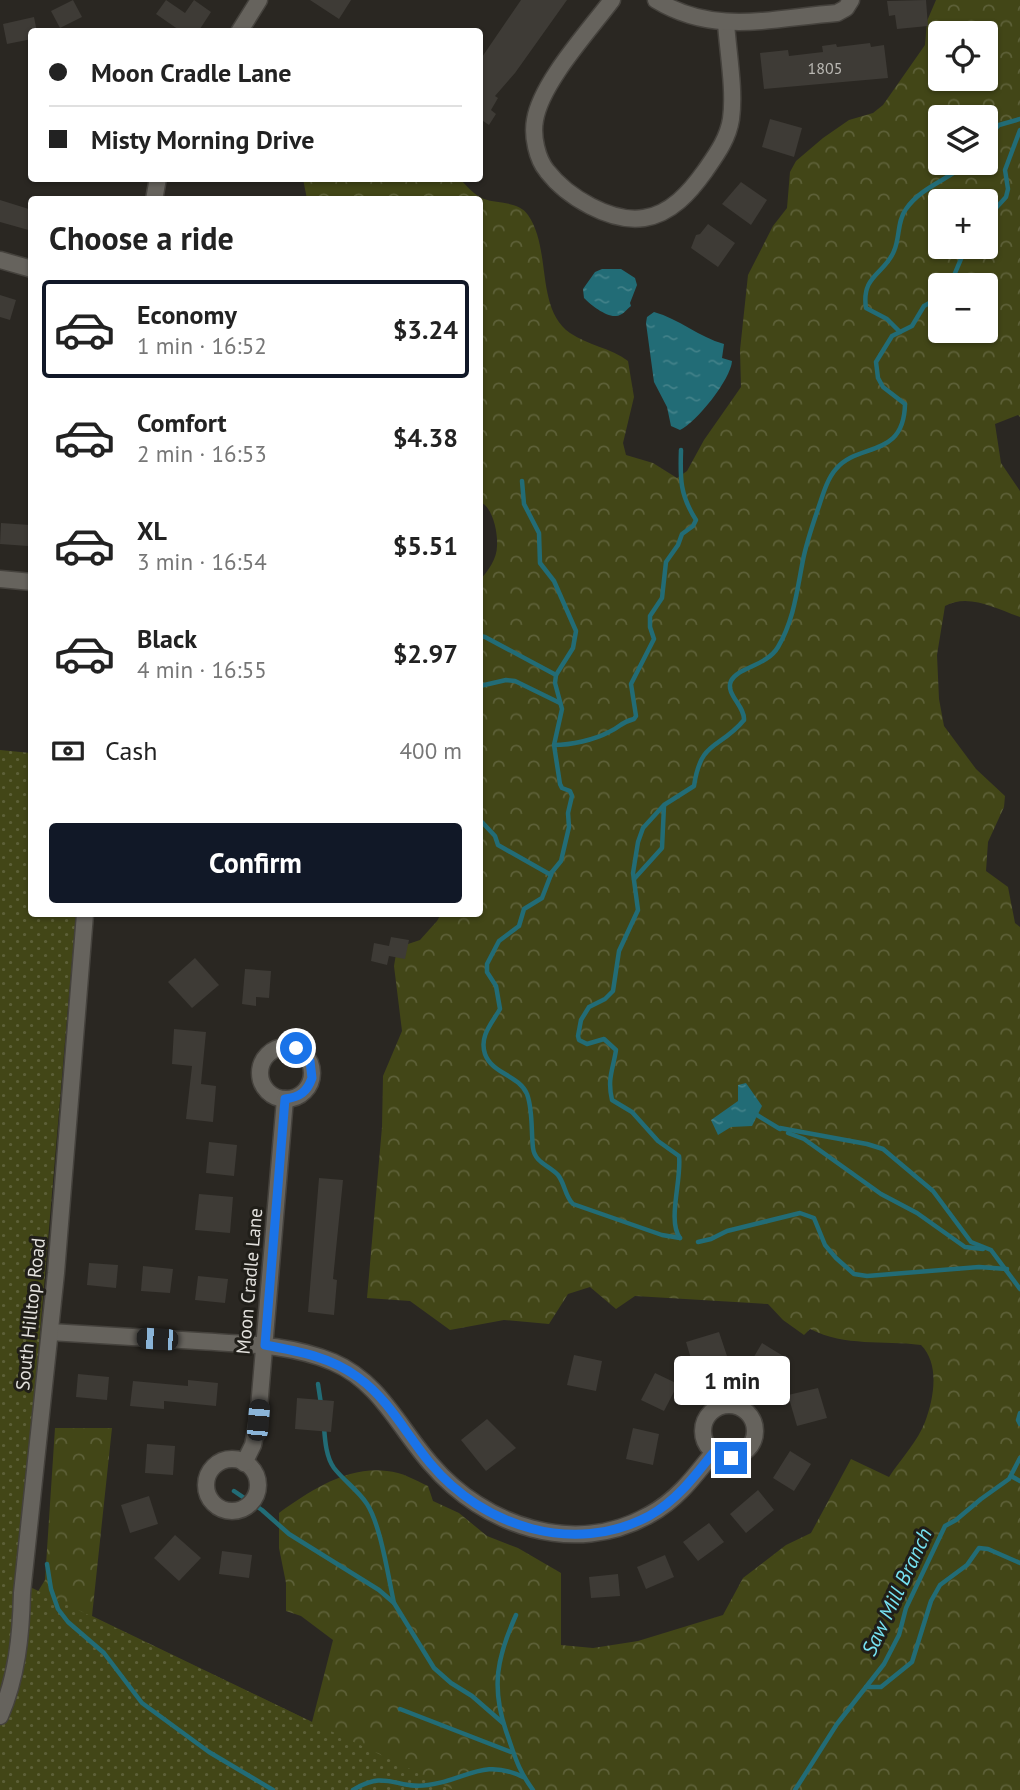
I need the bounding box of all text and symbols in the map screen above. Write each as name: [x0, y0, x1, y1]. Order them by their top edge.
map controls: [928, 21, 998, 343]
button: locate: [928, 21, 998, 91]
text: Moon Cradle Lane: [91, 56, 292, 89]
house number: 1805: [808, 58, 842, 78]
button: layers: [928, 105, 998, 175]
text: Misty Morning Drive: [91, 123, 314, 156]
button: +: [928, 189, 998, 259]
text: Choose a ride: [49, 217, 234, 259]
button: −: [928, 273, 998, 343]
icon: car: [53, 298, 116, 361]
text: Economy: [137, 298, 237, 331]
text: $3.24: [393, 313, 458, 346]
text: 1 min · 16:52: [137, 331, 267, 360]
icon: car: [53, 406, 116, 469]
text: Comfort: [137, 406, 227, 439]
text: $4.38: [393, 421, 458, 454]
text: 2 min · 16:53: [137, 439, 267, 468]
icon: car: [53, 514, 116, 577]
text: XL: [137, 514, 167, 547]
text: $5.51: [393, 529, 458, 562]
text: 3 min · 16:54: [137, 547, 267, 576]
icon: car: [53, 622, 116, 685]
text: Black: [137, 622, 197, 655]
text: $2.97: [393, 637, 458, 670]
text: 4 min · 16:55: [137, 655, 267, 684]
icon: cash: [49, 732, 87, 770]
text: Cash: [105, 734, 157, 767]
text: 400 m: [400, 736, 462, 765]
button: Confirm: [49, 823, 462, 903]
route start: [280, 1032, 312, 1064]
street label: Moon Cradle Lane: [231, 1207, 267, 1355]
street label: South Hilltop Road: [10, 1236, 50, 1392]
car: [136, 1327, 179, 1351]
callout: 1 min: [673, 1356, 789, 1406]
text: 1 min: [704, 1366, 760, 1395]
car: [246, 1398, 271, 1442]
route end: [715, 1442, 747, 1474]
water label: Saw Mill Branch: [855, 1523, 938, 1660]

